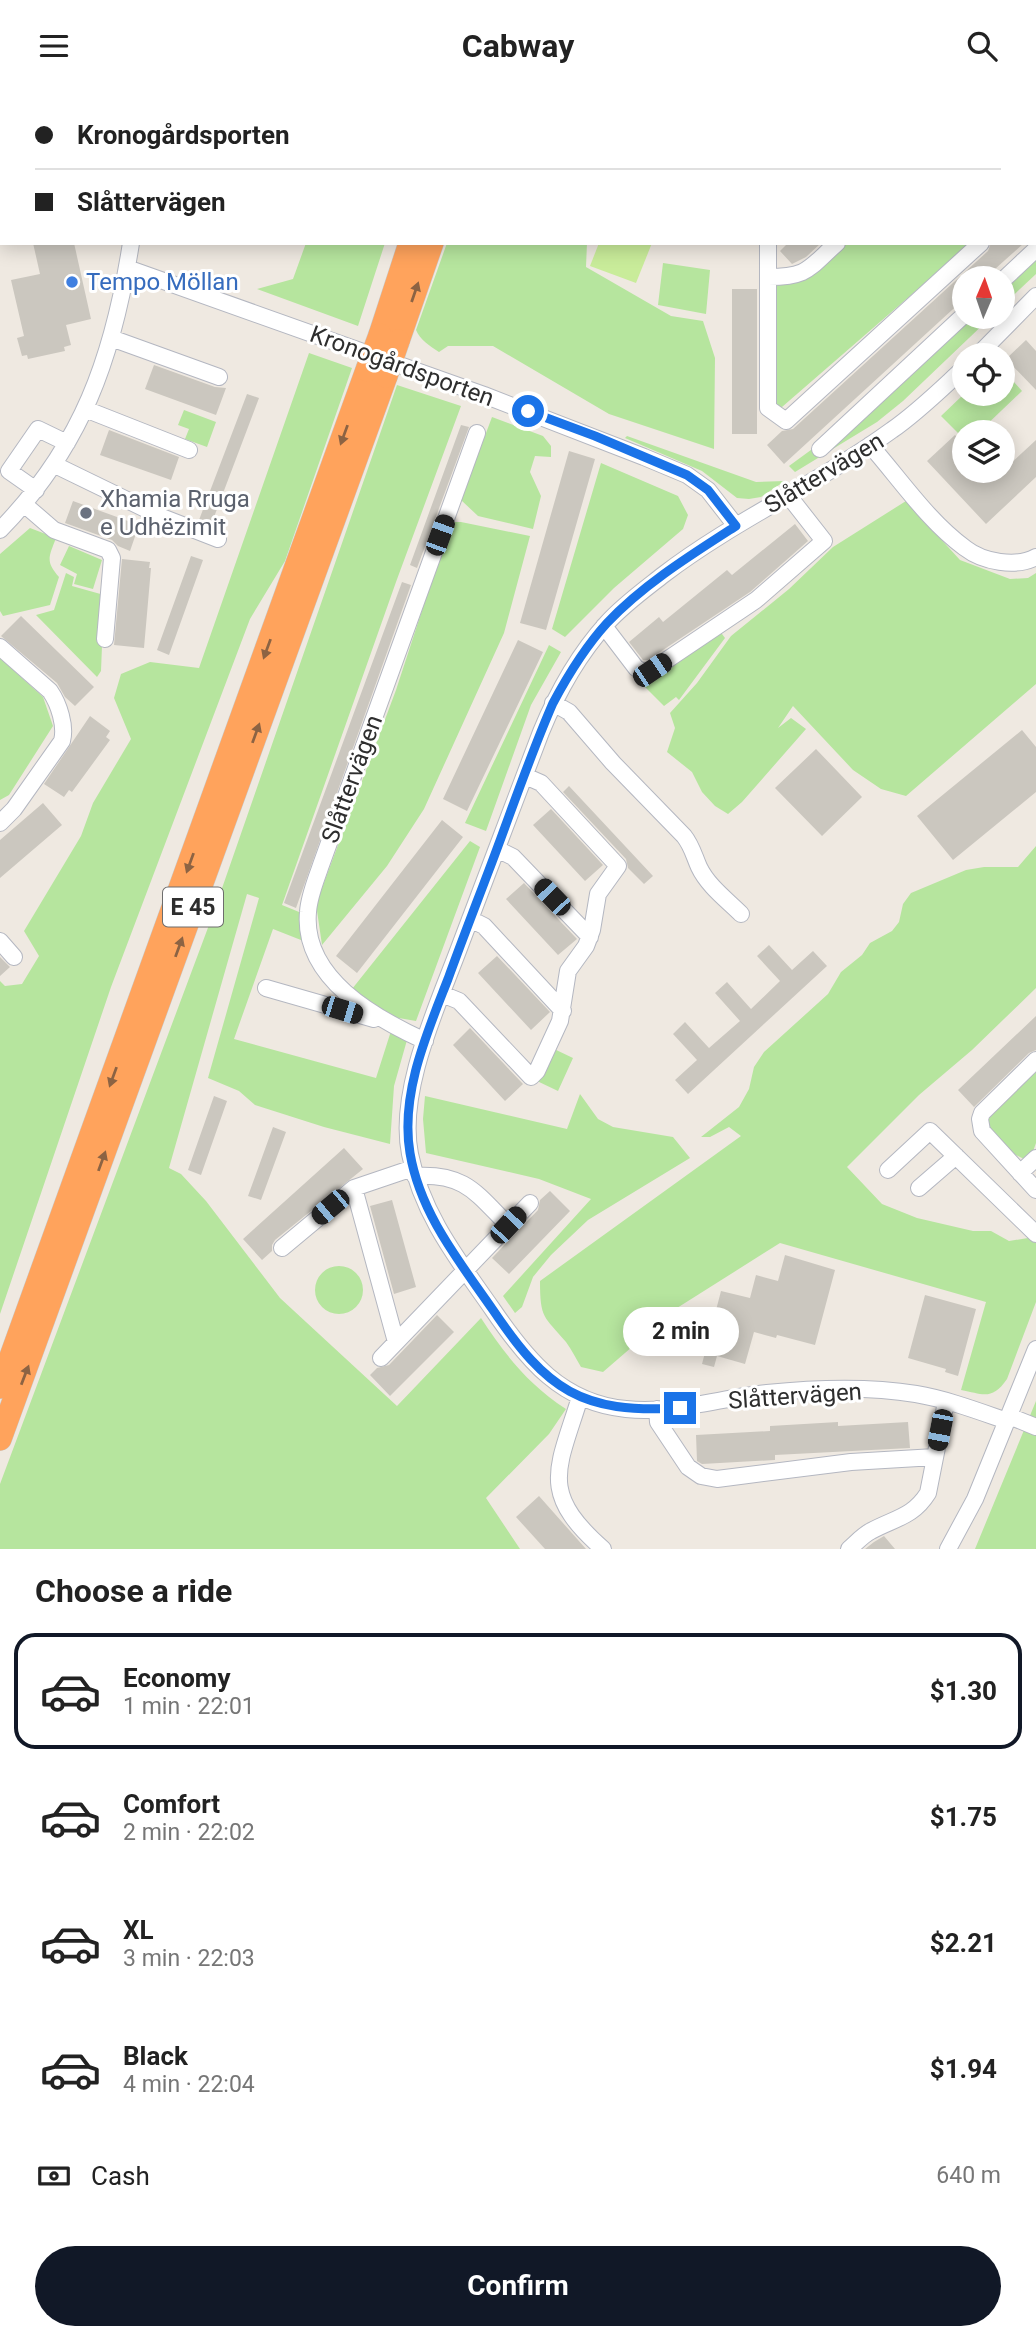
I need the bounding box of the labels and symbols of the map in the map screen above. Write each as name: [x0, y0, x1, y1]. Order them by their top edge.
north arrow: [952, 266, 1015, 329]
place label: Tempo Möllan: [86, 268, 239, 296]
marker: Tempo Möllan: [64, 274, 80, 290]
one-way arrow: [410, 282, 421, 303]
street label: Kronogårdsporten: [306, 320, 498, 412]
route start: [512, 395, 544, 427]
one-way arrow: [338, 424, 349, 445]
street label: Slåttervägen: [759, 427, 889, 519]
place label: Xhamia Rruga e Udhëzimit: [100, 485, 250, 541]
marker: Xhamia Rruga e Udhëzimit: [78, 505, 94, 521]
car: [423, 512, 458, 558]
one-way arrow: [261, 638, 272, 659]
car: [629, 650, 676, 690]
street label: Slåttervägen: [316, 711, 388, 847]
one-way arrow: [251, 723, 262, 744]
one-way arrow: [184, 852, 195, 873]
car: [530, 875, 575, 919]
road number: E 45: [163, 887, 223, 927]
one-way arrow: [174, 937, 185, 958]
car: [319, 994, 366, 1026]
one-way arrow: [107, 1066, 118, 1087]
one-way arrow: [97, 1151, 108, 1172]
car: [308, 1185, 353, 1229]
car: [486, 1202, 531, 1248]
callout: 2 min: [622, 1307, 738, 1355]
one-way arrow: [19, 1365, 30, 1386]
street label: Slåttervägen: [727, 1377, 863, 1415]
route end: [664, 1392, 696, 1424]
car: [926, 1407, 955, 1453]

